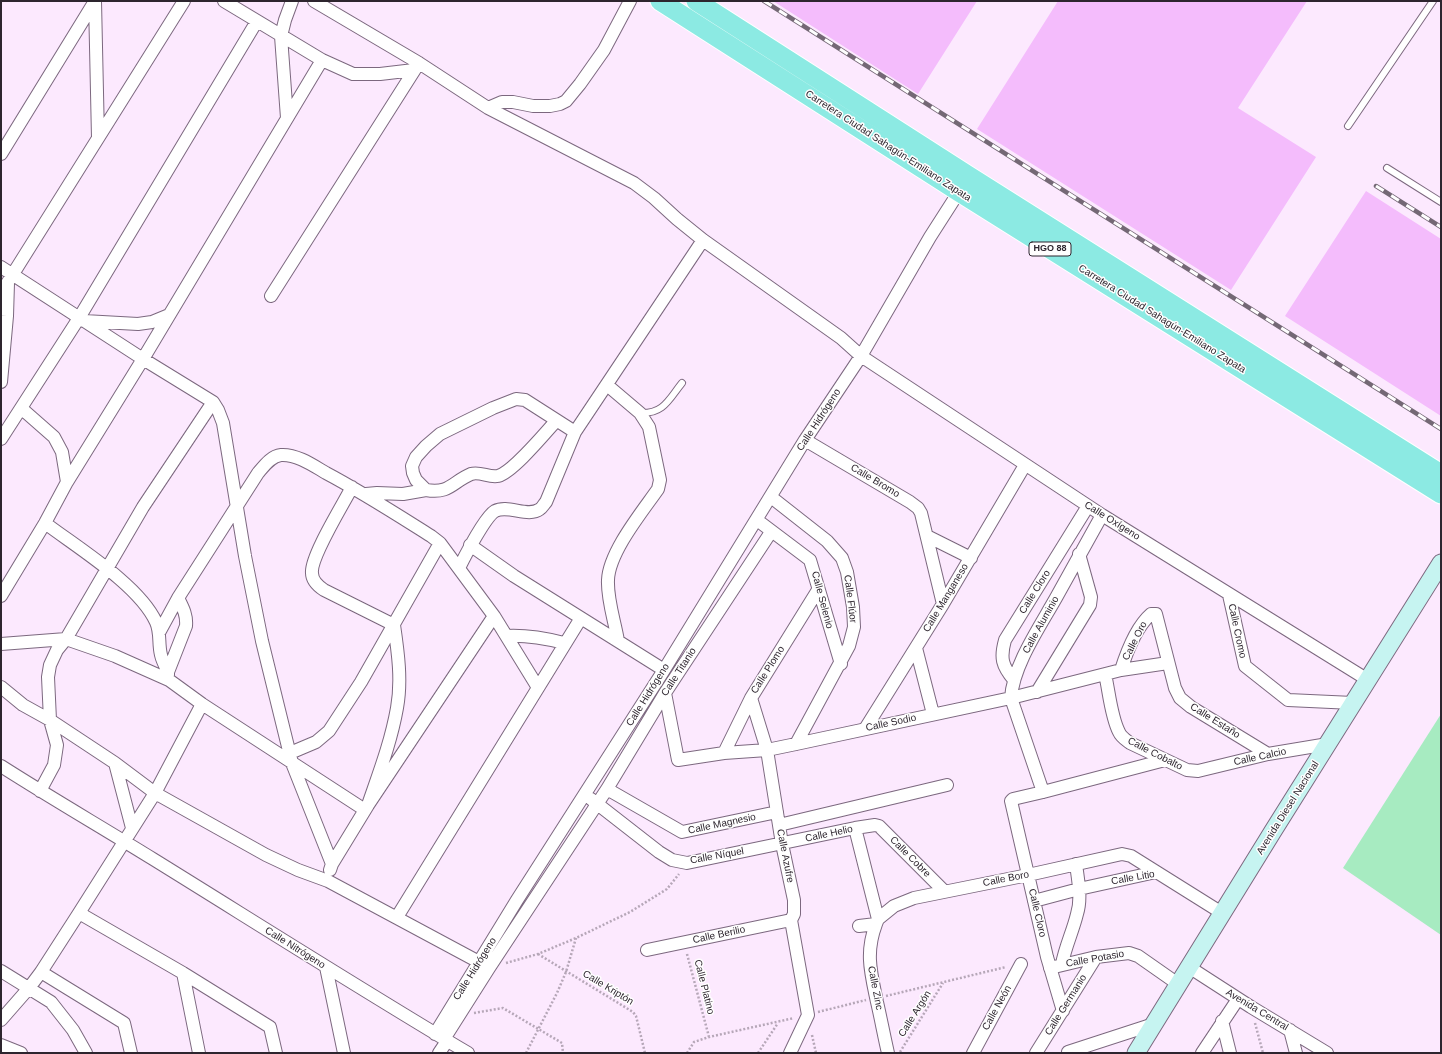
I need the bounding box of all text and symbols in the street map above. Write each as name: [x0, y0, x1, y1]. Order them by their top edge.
street label: Carretera Ciudad Sahagún-Emiliano Zapata: [803, 88, 973, 204]
road number: HGO 88: [1029, 242, 1071, 256]
street label: Carretera Ciudad Sahagún-Emiliano Zapata: [1076, 262, 1248, 376]
street label: Calle Hidrógeno: [794, 387, 844, 453]
street label: Calle Bromo: [848, 462, 902, 500]
street label: Calle Oxígeno: [1082, 499, 1142, 543]
street label: Calle Manganeso: [921, 562, 971, 634]
street label: Calle Cloro: [1017, 568, 1053, 616]
street label: Calle Selenio: [809, 570, 835, 630]
street label: Calle Flúor: [841, 574, 859, 624]
street label: Calle Aluminio: [1020, 594, 1062, 656]
street label: Calle Cromo: [1225, 603, 1249, 659]
street label: Calle Oro: [1120, 619, 1150, 663]
street label: Calle Plomo: [749, 644, 787, 696]
street label: Calle Titanio: [659, 646, 699, 698]
street label: Calle Hidrógeno: [624, 661, 672, 729]
street label: Calle Estaño: [1188, 701, 1242, 741]
street label: Calle Sodio: [865, 712, 917, 734]
street label: Calle Cobalto: [1126, 735, 1184, 773]
street label: Calle Calcio: [1233, 746, 1287, 768]
street label: Avenida Diesel Nacional: [1254, 759, 1322, 857]
street label: Calle Magnesio: [687, 811, 757, 837]
street label: Calle Helio: [804, 823, 854, 845]
street label: Calle Azufre: [774, 828, 796, 884]
street label: Calle Cobre: [887, 834, 933, 880]
street label: Calle Níquel: [689, 845, 745, 867]
street label: Calle Litio: [1110, 868, 1156, 888]
street label: Calle Boro: [982, 869, 1030, 889]
street label: Calle Cloro: [1026, 888, 1048, 938]
street label: Calle Berilio: [692, 924, 746, 946]
street label: Calle Nitrógeno: [263, 925, 327, 971]
street label: Calle Hidrógeno: [451, 935, 499, 1003]
street label: Calle Potasio: [1065, 948, 1125, 970]
street label: Calle Platino: [691, 958, 717, 1016]
street label: Calle Zinc: [865, 965, 885, 1011]
street label: Calle Kriptón: [580, 968, 636, 1008]
street label: Calle Germanio: [1043, 972, 1089, 1038]
street label: Calle Neón: [980, 983, 1014, 1033]
street label: Avenida Central: [1223, 987, 1291, 1033]
street label: Calle Argón: [896, 989, 934, 1039]

